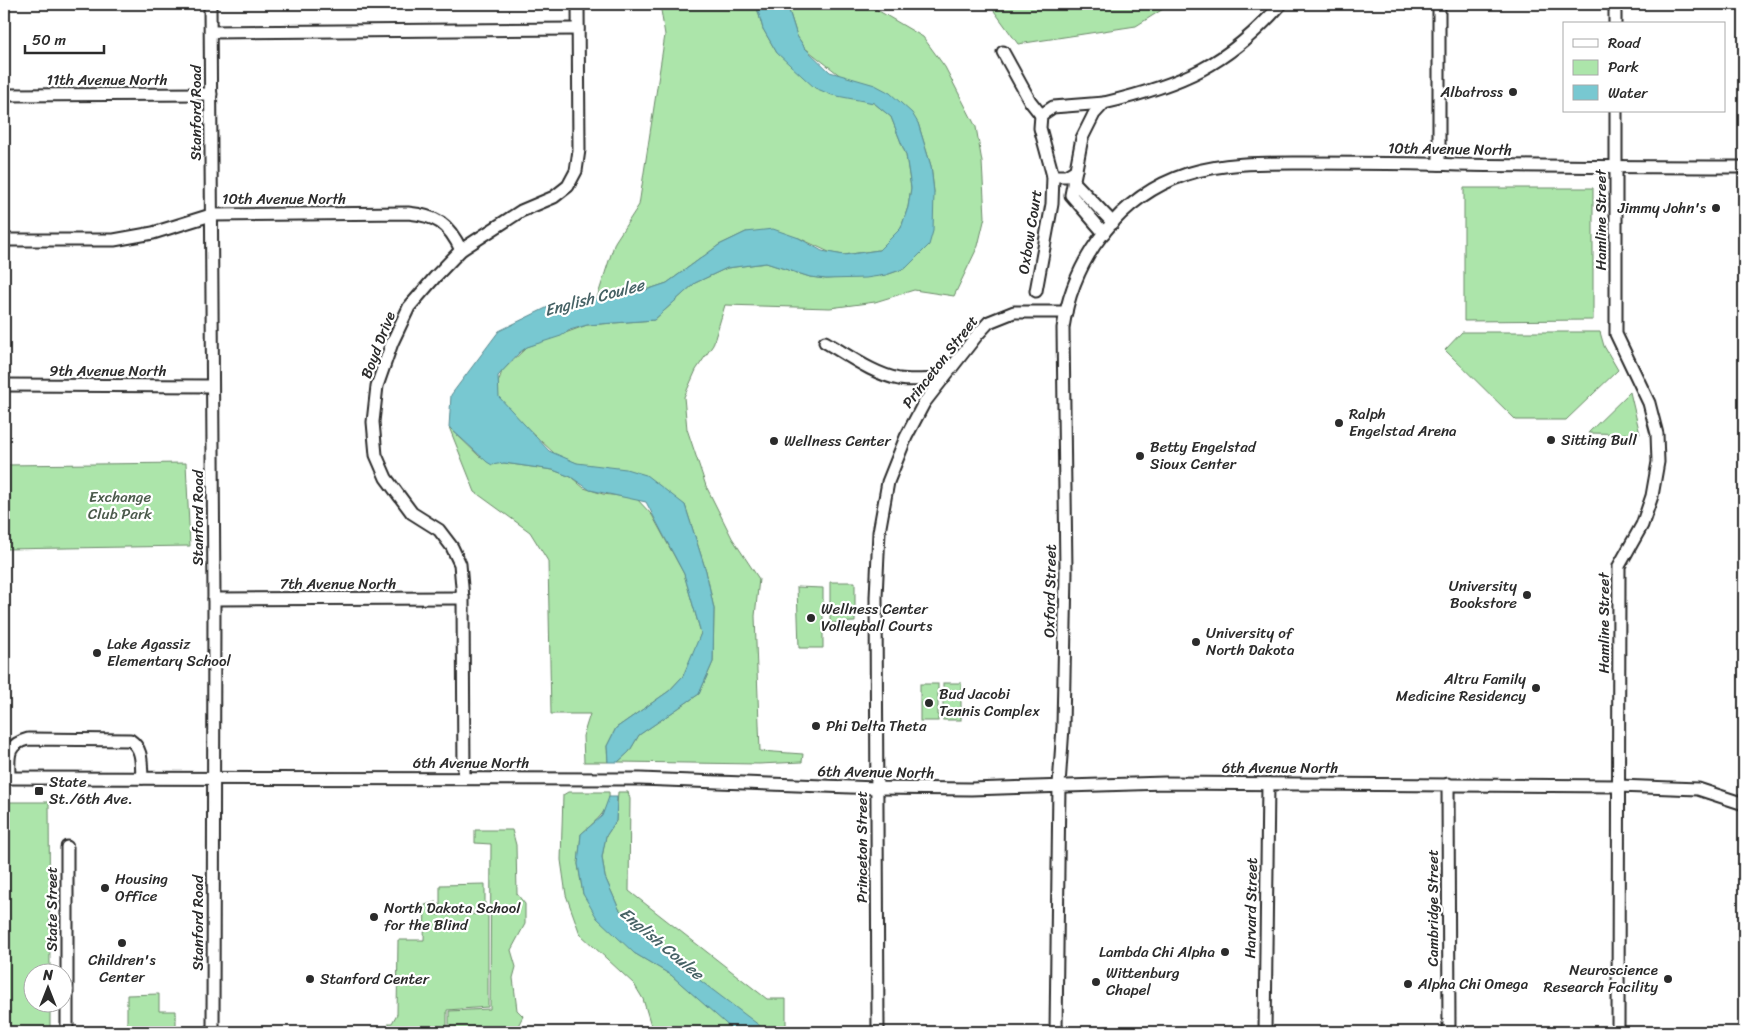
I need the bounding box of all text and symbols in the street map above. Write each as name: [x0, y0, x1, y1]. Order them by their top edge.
scale bar: [25, 22, 104, 54]
legend: [1563, 22, 1726, 112]
text: 50 m: [32, 27, 67, 53]
text: Road: [1608, 30, 1641, 56]
text: Park: [1608, 54, 1639, 80]
street label: Stanford Road: [183, 64, 209, 161]
street label: 11th Avenue North: [46, 67, 168, 93]
place label: Albatross: [1439, 79, 1504, 105]
text: Water: [1608, 80, 1648, 106]
marker: Albatross: [1507, 86, 1519, 98]
street label: 10th Avenue North: [1388, 135, 1512, 163]
street label: Hamline Street: [1588, 169, 1614, 270]
street label: 10th Avenue North: [222, 186, 346, 212]
street label: Oxbow Court: [1011, 188, 1050, 276]
place label: Jimmy John's: [1617, 195, 1707, 221]
marker: Jimmy John's: [1710, 202, 1722, 214]
water label: English Coulee: [541, 270, 649, 325]
street label: Boyd Drive: [353, 308, 403, 382]
street label: Princeton Street: [895, 309, 985, 414]
street label: 9th Avenue North: [49, 358, 167, 384]
place label: Ralph Engelstad Arena: [1349, 401, 1457, 444]
marker: Ralph Engelstad Arena: [1333, 417, 1345, 429]
place label: Sitting Bull: [1561, 427, 1637, 453]
place label: Wellness Center: [784, 428, 891, 454]
place label: Betty Engelstad Sioux Center: [1150, 434, 1257, 477]
marker: Sitting Bull: [1545, 434, 1557, 446]
marker: Wellness Center: [768, 435, 780, 447]
marker: Betty Engelstad Sioux Center: [1134, 450, 1146, 462]
street label: Stanford Road: [185, 469, 211, 566]
park label: Exchange Club Park: [88, 484, 153, 527]
street label: Oxford Street: [1036, 544, 1064, 638]
street label: 7th Avenue North: [280, 571, 397, 597]
street label: Hamline Street: [1591, 572, 1617, 673]
place label: University Bookstore: [1449, 573, 1517, 616]
marker: University Bookstore: [1521, 589, 1533, 601]
place label: Wellness Center Volleyball Courts: [821, 596, 933, 639]
marker: Wellness Center Volleyball Courts: [805, 612, 817, 624]
place label: University of North Dakota: [1206, 620, 1295, 663]
place label: Lake Agassiz Elementary School: [107, 631, 232, 674]
marker: University of North Dakota: [1190, 636, 1202, 648]
marker: Lake Agassiz Elementary School: [91, 647, 103, 659]
place label: Altru Family Medicine Residency: [1396, 666, 1526, 709]
place label: Bud Jacobi Tennis Complex: [939, 681, 1040, 724]
marker: Altru Family Medicine Residency: [1530, 682, 1542, 694]
marker: Bud Jacobi Tennis Complex: [923, 697, 935, 709]
place label: Phi Delta Theta: [826, 713, 927, 739]
marker: Phi Delta Theta: [810, 720, 822, 732]
street label: 6th Avenue North: [413, 750, 529, 776]
street label: 6th Avenue North: [1222, 755, 1338, 781]
street label: 6th Avenue North: [817, 758, 935, 786]
place label: State St./6th Ave.: [49, 769, 133, 812]
marker: State St./6th Ave.: [33, 785, 45, 797]
street label: Princeton Street: [849, 790, 875, 903]
street label: Cambridge Street: [1420, 849, 1446, 966]
street label: Harvard Street: [1237, 857, 1265, 959]
street label: State Street: [39, 866, 65, 951]
place label: Housing Office: [115, 866, 168, 909]
street label: Stanford Road: [185, 874, 211, 971]
marker: Housing Office: [99, 882, 111, 894]
place label: North Dakota School for the Blind: [384, 895, 521, 938]
water label: English Coulee: [613, 899, 711, 988]
marker: North Dakota School for the Blind: [368, 911, 380, 923]
marker: Children's Center: [116, 937, 128, 949]
place label: Lambda Chi Alpha: [1099, 939, 1215, 965]
marker: Lambda Chi Alpha: [1219, 946, 1231, 958]
place label: Children's Center: [88, 947, 156, 990]
place label: Neuroscience Research Facility: [1544, 957, 1658, 1000]
place label: Wittenburg Chapel: [1106, 960, 1180, 1003]
text: N: [42, 963, 53, 988]
north arrow: [22, 964, 72, 1014]
place label: Stanford Center: [320, 966, 430, 992]
place label: Alpha Chi Omega: [1417, 971, 1529, 997]
marker: Stanford Center: [304, 973, 316, 985]
marker: Neuroscience Research Facility: [1662, 973, 1674, 985]
marker: Wittenburg Chapel: [1090, 976, 1102, 988]
marker: Alpha Chi Omega: [1402, 978, 1414, 990]

